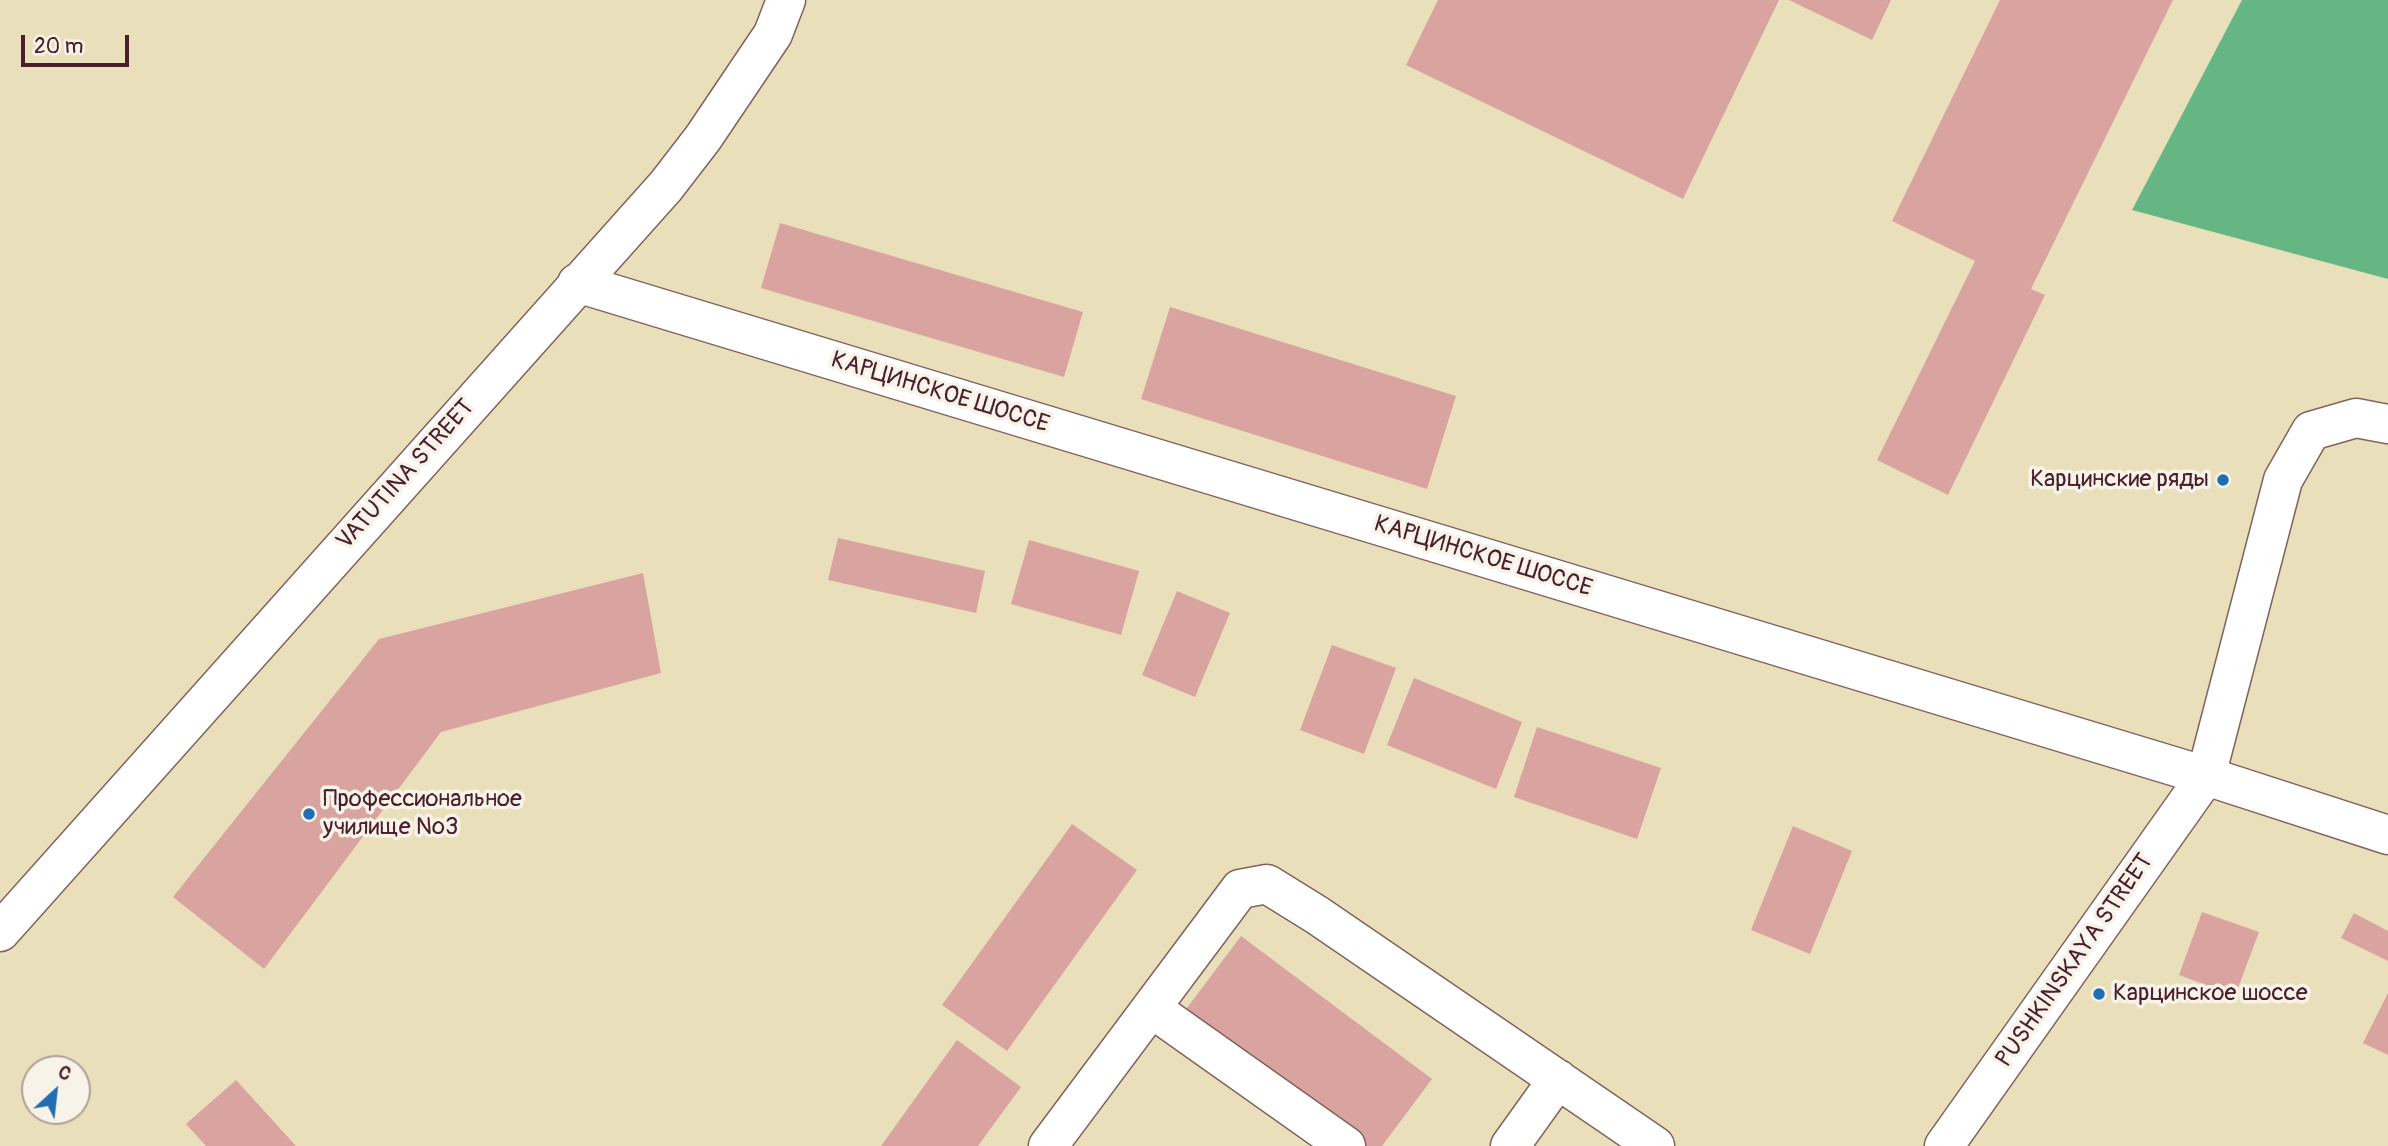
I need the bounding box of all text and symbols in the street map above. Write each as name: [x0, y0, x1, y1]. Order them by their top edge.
scale bar: [24, 21, 133, 65]
text: 20 m: [34, 33, 83, 60]
street label: КАРЦИНСКОЕ ШОССЕ: [828, 346, 1052, 440]
street label: VATUTINA STREET: [331, 394, 481, 556]
place label: Карцинские ряды: [2030, 466, 2209, 494]
marker: Карцинские ряды: [2215, 472, 2231, 488]
street label: КАРЦИНСКОЕ ШОССЕ: [1371, 510, 1595, 604]
place label: Профессиональное училище №3: [323, 786, 522, 842]
marker: Профессиональное училище №3: [301, 806, 317, 822]
street label: PUSHKINSKAYA STREET: [1990, 849, 2160, 1073]
place label: Карцинское шоссе: [2113, 980, 2308, 1008]
marker: Карцинское шоссе: [2091, 986, 2107, 1002]
north arrow: [21, 1055, 91, 1125]
text: С: [54, 1060, 75, 1086]

